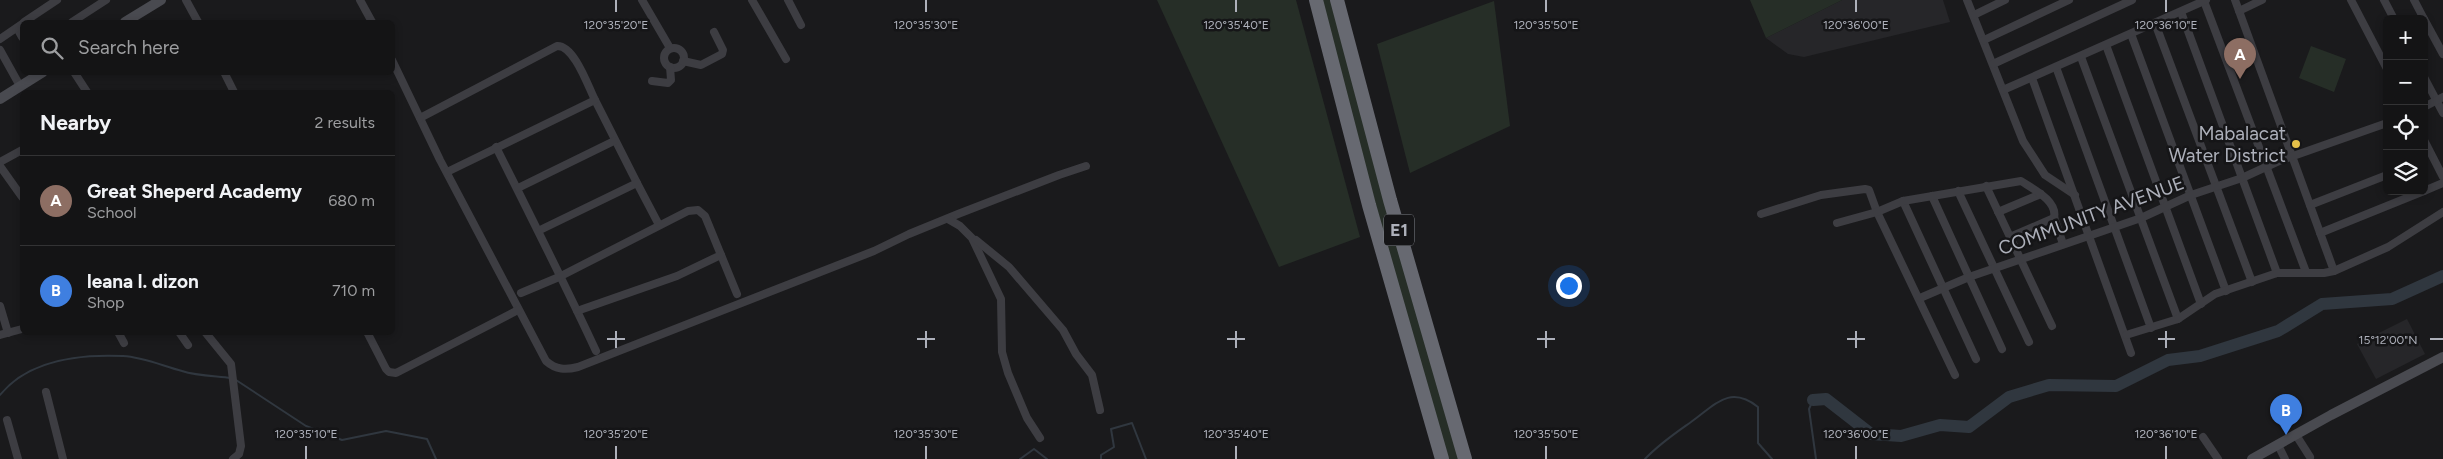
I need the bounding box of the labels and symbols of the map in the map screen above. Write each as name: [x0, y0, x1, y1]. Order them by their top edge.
text: 120°35'20"E: [584, 18, 648, 32]
text: 120°35'30"E: [894, 18, 958, 32]
text: 120°35'40"E: [1203, 18, 1269, 32]
text: 120°35'50"E: [1513, 18, 1579, 32]
text: 120°36'00"E: [1823, 18, 1889, 32]
text: 120°36'10"E: [2134, 18, 2198, 32]
pin: A: [2224, 38, 2256, 79]
place label: Mabalacat Water District: [2168, 122, 2286, 167]
marker: Mabalacat Water District: [2290, 138, 2302, 150]
street label: COMMUNITY AVENUE: [1995, 171, 2187, 260]
road number: E1: [1384, 214, 1414, 246]
your location: [1556, 273, 1582, 299]
text: 15°12'00"N: [2359, 333, 2417, 347]
pin: B: [2270, 394, 2302, 435]
text: 120°35'10"E: [274, 427, 338, 441]
text: 120°35'20"E: [584, 427, 648, 441]
text: 120°35'30"E: [894, 427, 958, 441]
text: 120°35'40"E: [1203, 427, 1269, 441]
text: 120°35'50"E: [1513, 427, 1579, 441]
text: 120°36'00"E: [1823, 427, 1889, 441]
text: 120°36'10"E: [2134, 427, 2198, 441]

